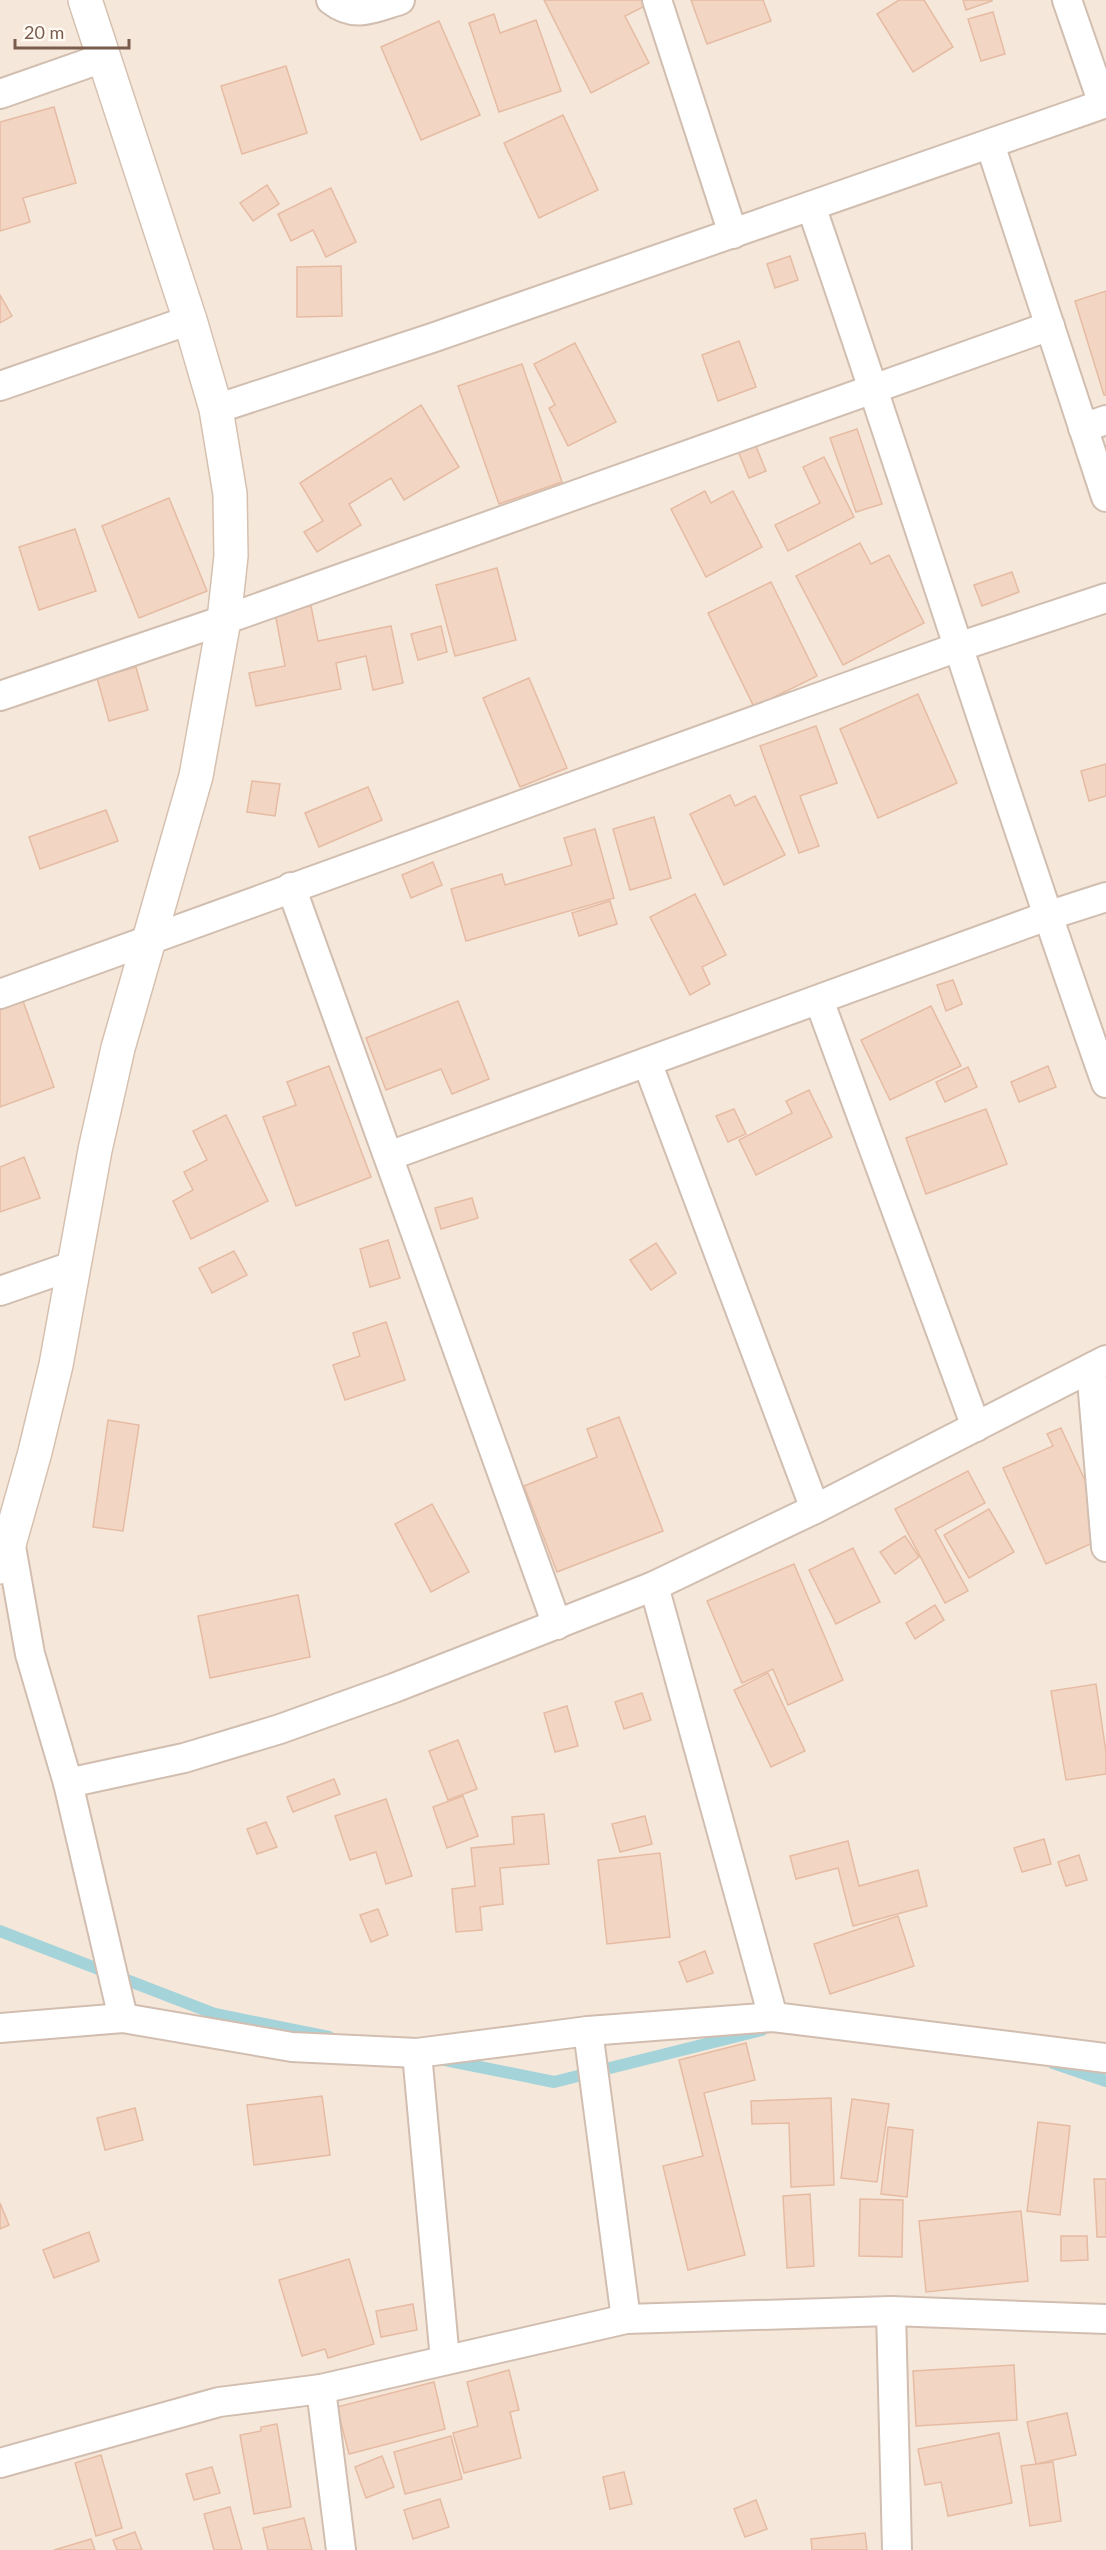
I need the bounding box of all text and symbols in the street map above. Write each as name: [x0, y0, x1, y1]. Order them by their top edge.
scale bar: [15, 12, 129, 50]
text: 20 m: [24, 21, 64, 43]

